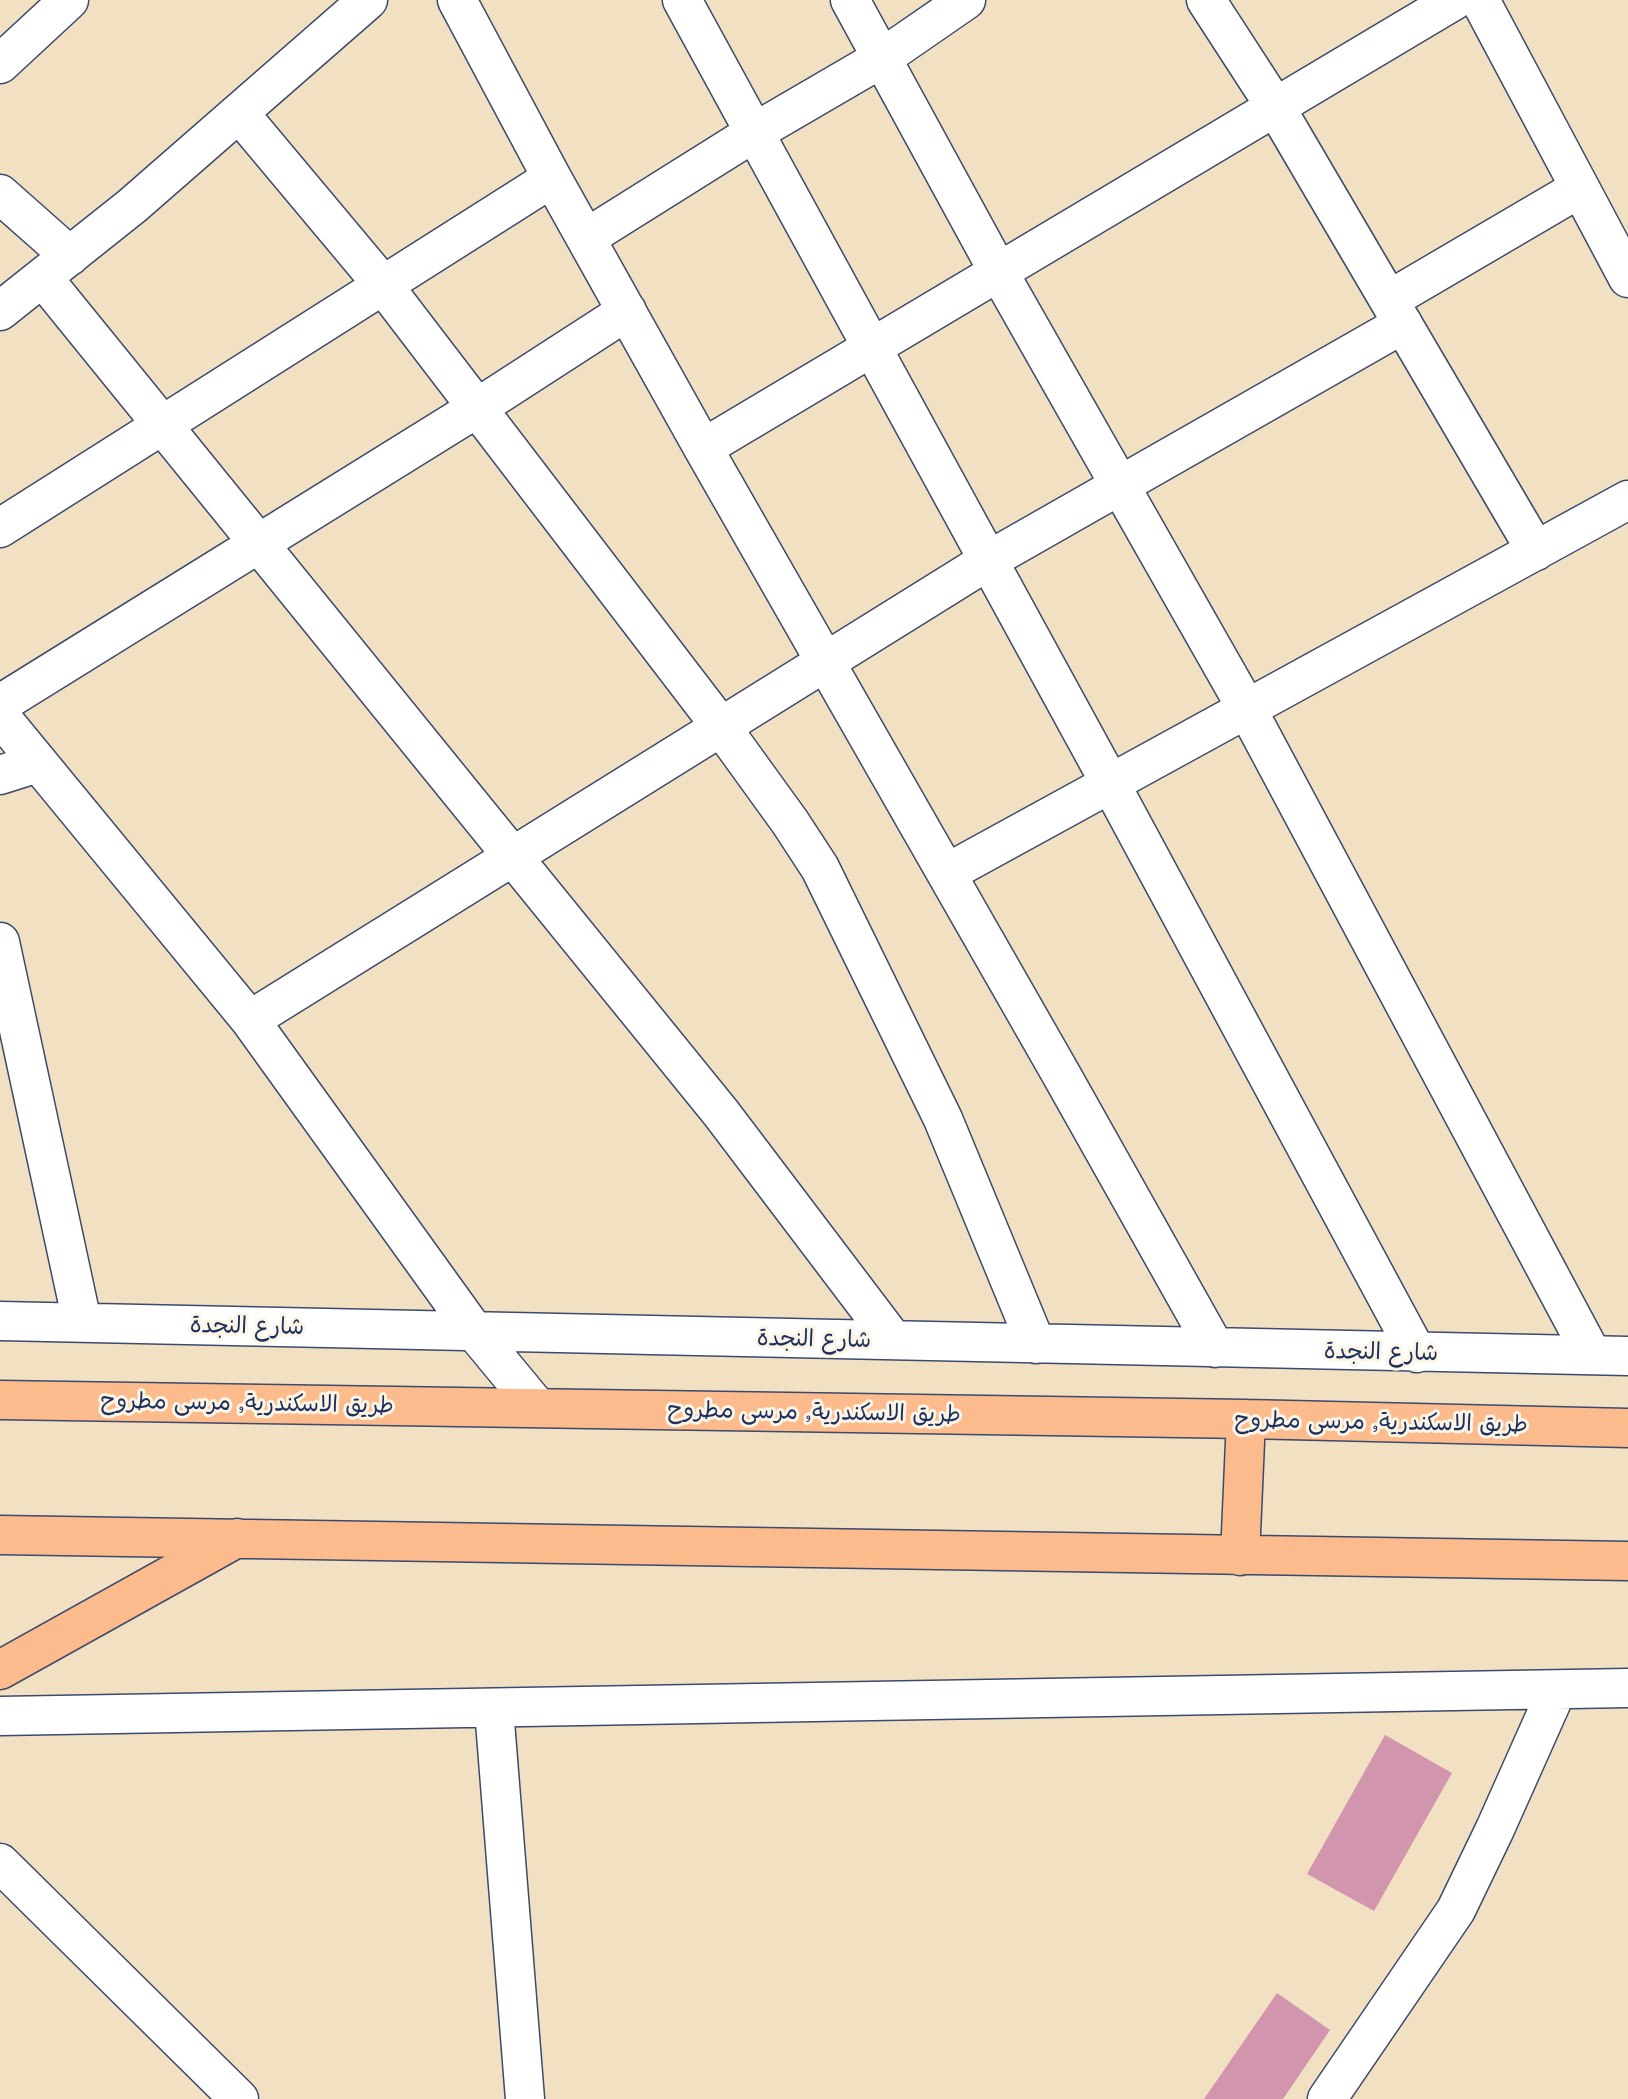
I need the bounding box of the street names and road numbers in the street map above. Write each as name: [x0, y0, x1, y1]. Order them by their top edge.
street label: شارع النجدة: [190, 1311, 304, 1341]
street label: شارع النجدة: [757, 1324, 871, 1354]
street label: شارع النجدة: [1324, 1337, 1438, 1367]
street label: طريق الاسكندرية, مرسى مطروح: [100, 1387, 394, 1419]
street label: طريق الاسكندرية, مرسى مطروح: [667, 1396, 961, 1428]
street label: طريق الاسكندرية, مرسى مطروح: [1234, 1406, 1528, 1438]

